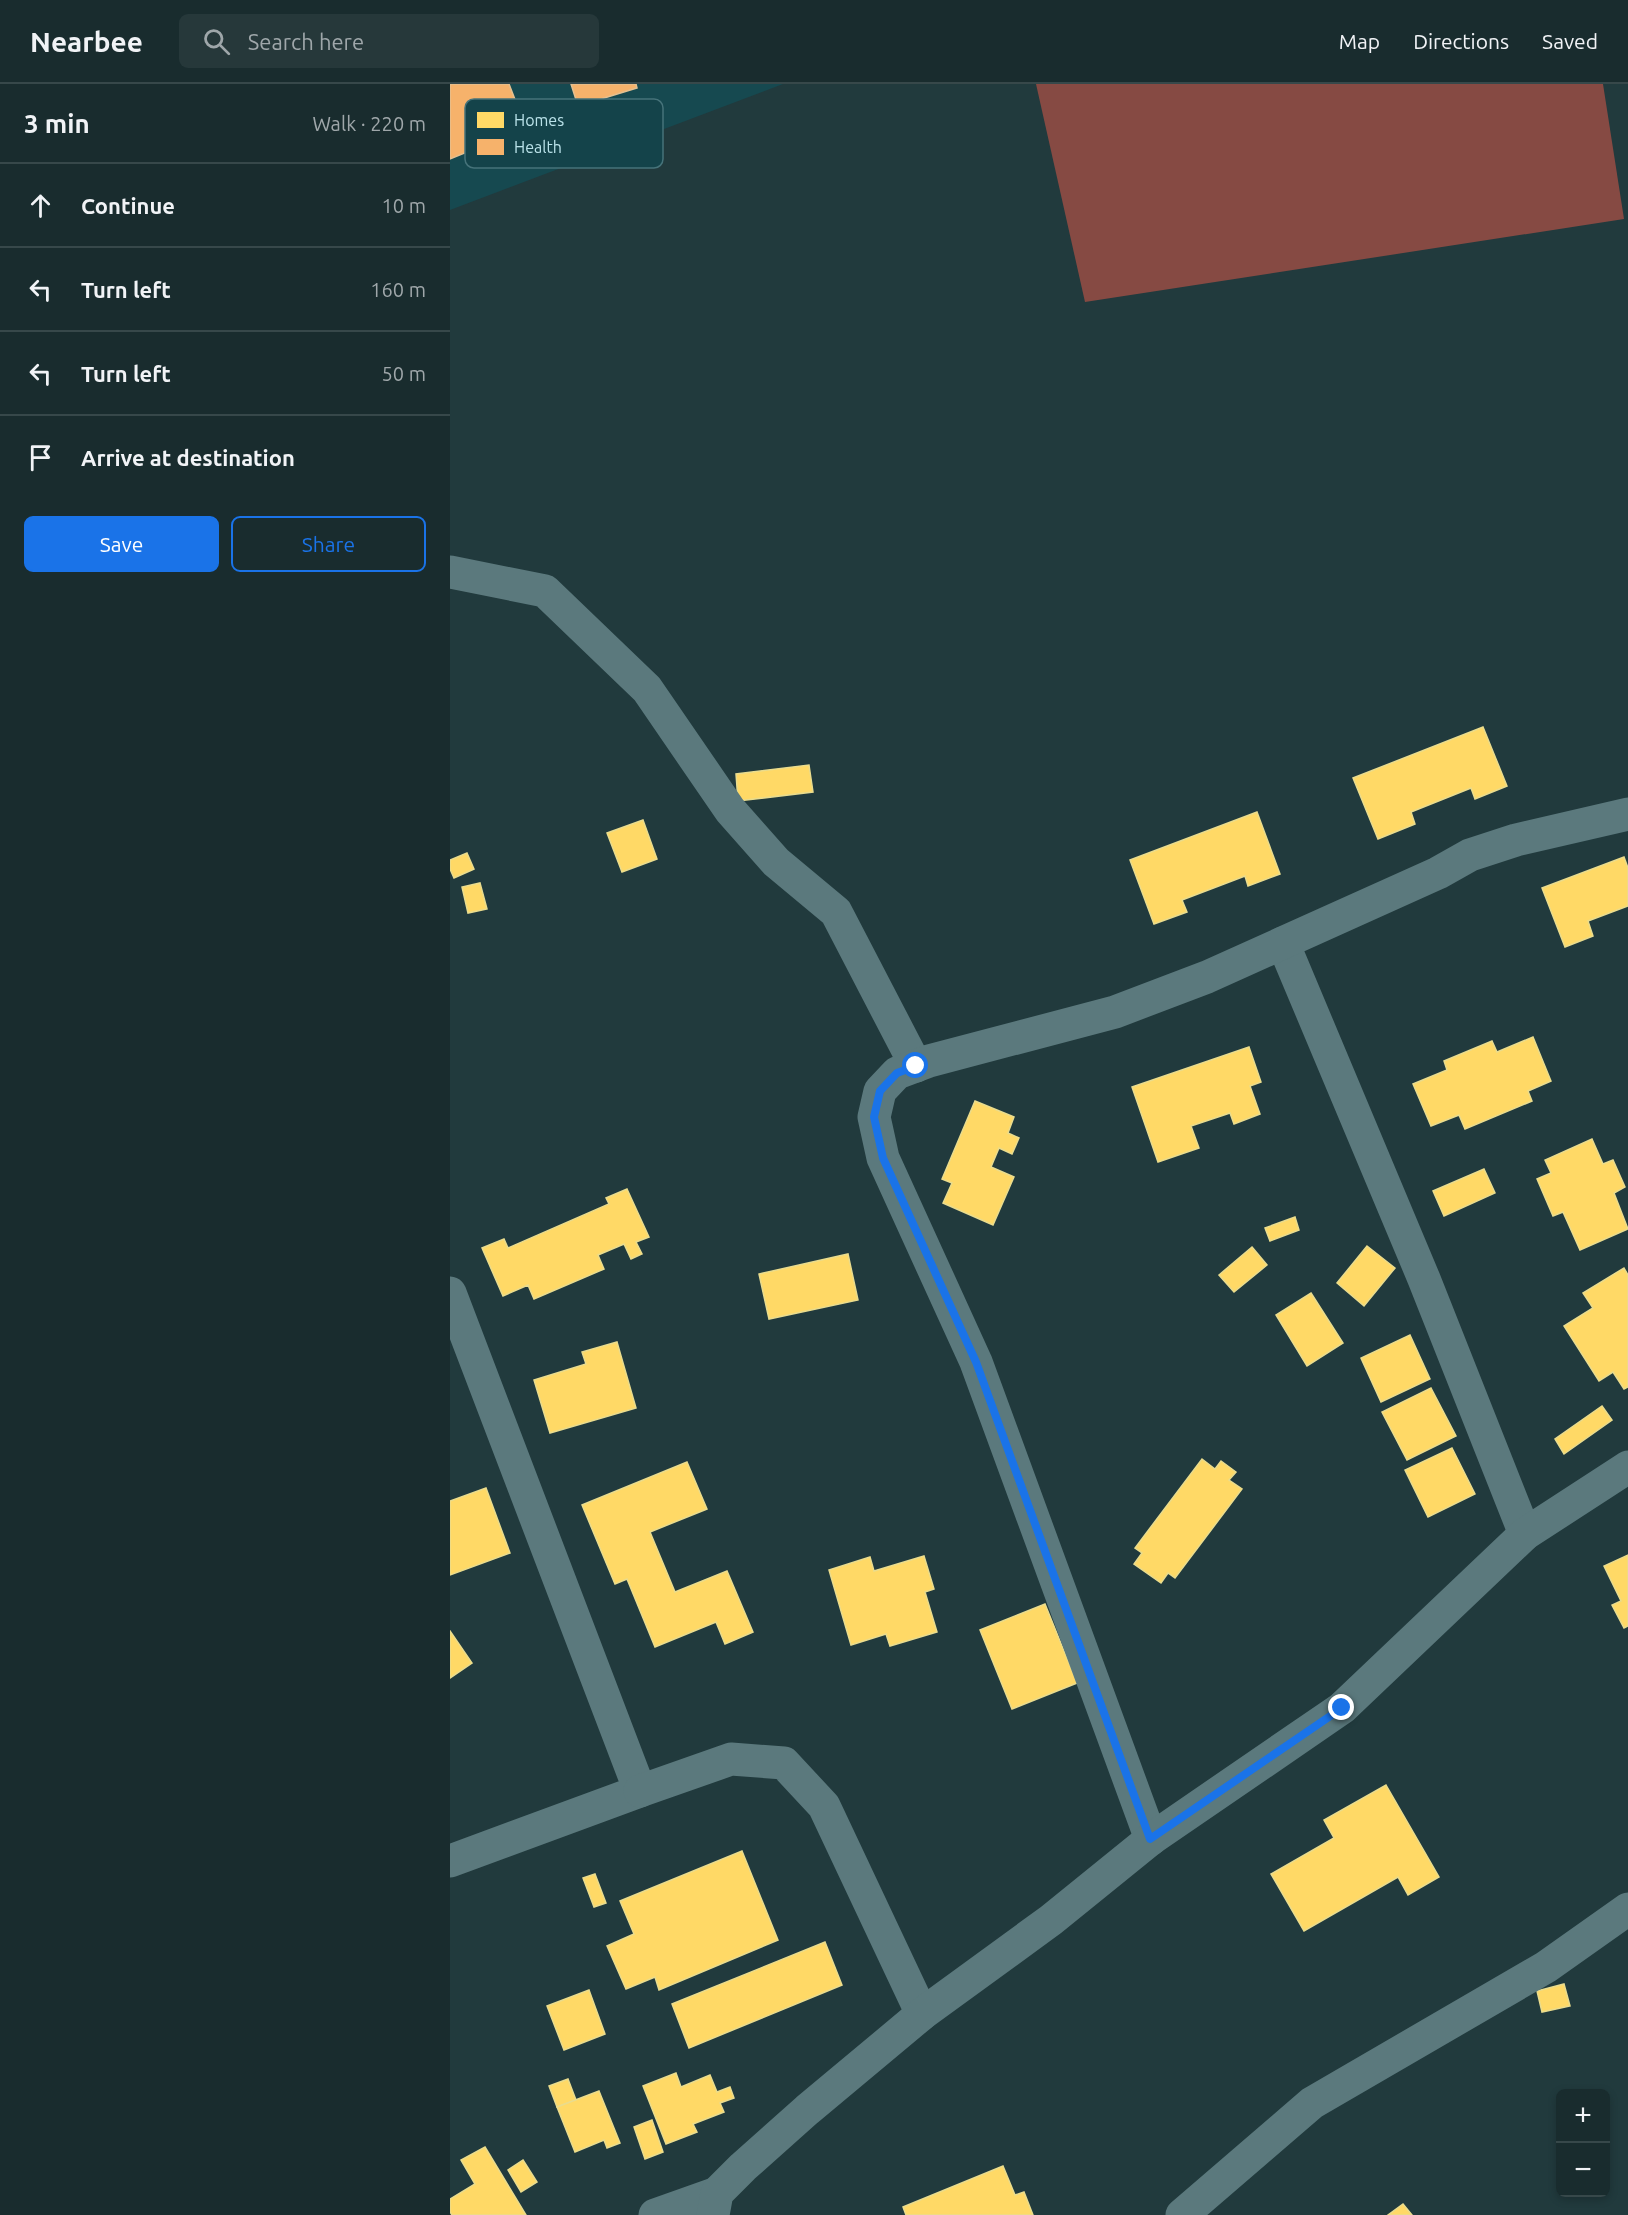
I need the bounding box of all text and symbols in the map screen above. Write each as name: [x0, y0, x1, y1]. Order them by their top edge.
search box: [179, 14, 599, 68]
icon: search: [200, 25, 233, 58]
text: Nearbee: [30, 26, 143, 57]
text: Search here: [248, 29, 364, 54]
text: Map: [1339, 29, 1380, 53]
text: Directions: [1413, 29, 1509, 53]
text: Saved: [1542, 29, 1598, 53]
legend: [465, 99, 663, 168]
text: 3 min: [24, 109, 90, 138]
text: Homes: [514, 111, 564, 129]
text: Walk · 220 m: [313, 112, 426, 135]
text: Health: [514, 138, 562, 156]
icon: ahead: [24, 189, 57, 222]
text: Continue: [81, 193, 175, 218]
text: 10 m: [382, 194, 426, 217]
icon: left: [24, 273, 57, 306]
text: Turn left: [81, 277, 171, 302]
text: 160 m: [370, 278, 426, 301]
icon: left: [24, 357, 57, 390]
text: Turn left: [81, 361, 171, 386]
text: 50 m: [382, 362, 426, 385]
icon: arrive: [24, 441, 57, 474]
text: Arrive at destination: [81, 445, 295, 470]
button: Save: [24, 516, 219, 572]
button: Share: [231, 516, 426, 572]
route start: [902, 1052, 928, 1078]
route end: [1328, 1694, 1354, 1720]
map controls: [1556, 2089, 1610, 2197]
button: +: [1556, 2089, 1610, 2143]
button: −: [1556, 2143, 1610, 2197]

